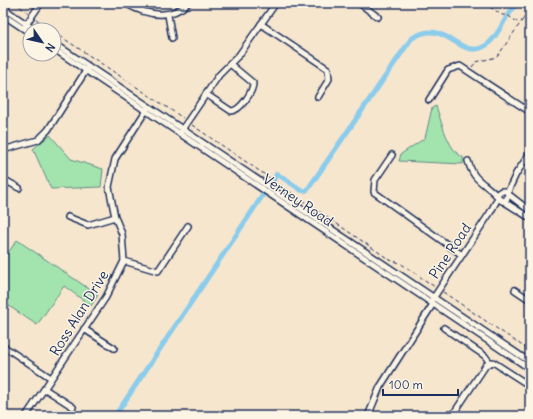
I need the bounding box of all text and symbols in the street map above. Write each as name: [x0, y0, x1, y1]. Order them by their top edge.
north arrow: [22, 22, 62, 62]
text: N: [42, 41, 58, 55]
street label: Verney Road: [259, 170, 337, 230]
street label: Pine Road: [425, 220, 475, 282]
street label: Ross Alan Drive: [46, 267, 112, 359]
scale bar: [383, 371, 458, 397]
text: 100 m: [389, 377, 423, 392]

